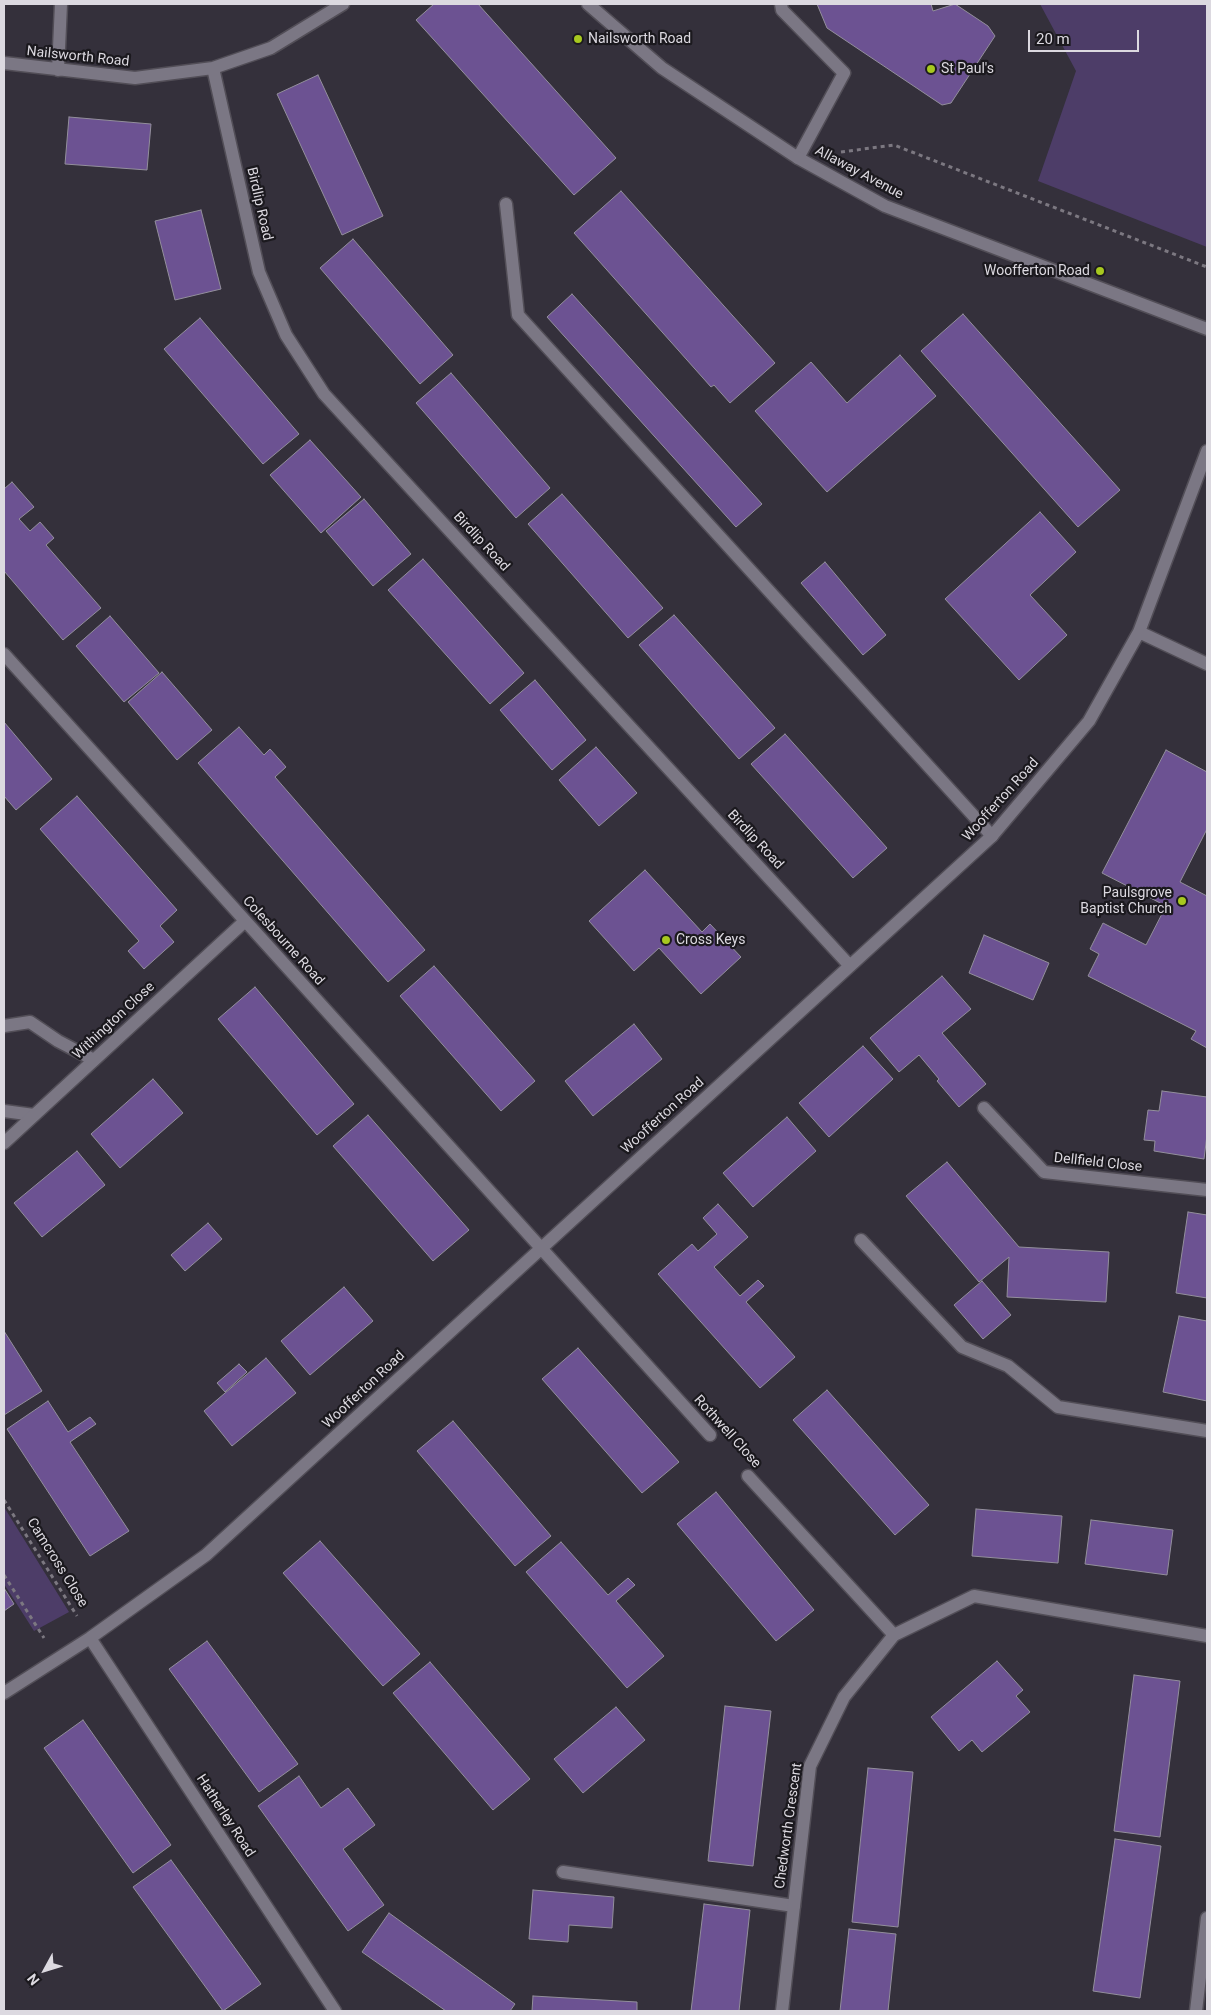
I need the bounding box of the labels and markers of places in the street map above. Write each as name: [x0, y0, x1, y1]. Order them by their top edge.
place label: Nailsworth Road: [588, 31, 691, 47]
marker: Nailsworth Road: [572, 33, 584, 45]
place label: St Paul's: [941, 61, 994, 77]
marker: St Paul's: [925, 63, 937, 75]
place label: Woofferton Road: [984, 263, 1090, 279]
marker: Woofferton Road: [1094, 265, 1106, 277]
place label: Paulsgrove Baptist Church: [1080, 885, 1172, 918]
marker: Paulsgrove Baptist Church: [1176, 895, 1188, 907]
place label: Cross Keys: [676, 932, 745, 948]
marker: Cross Keys: [660, 934, 672, 946]

